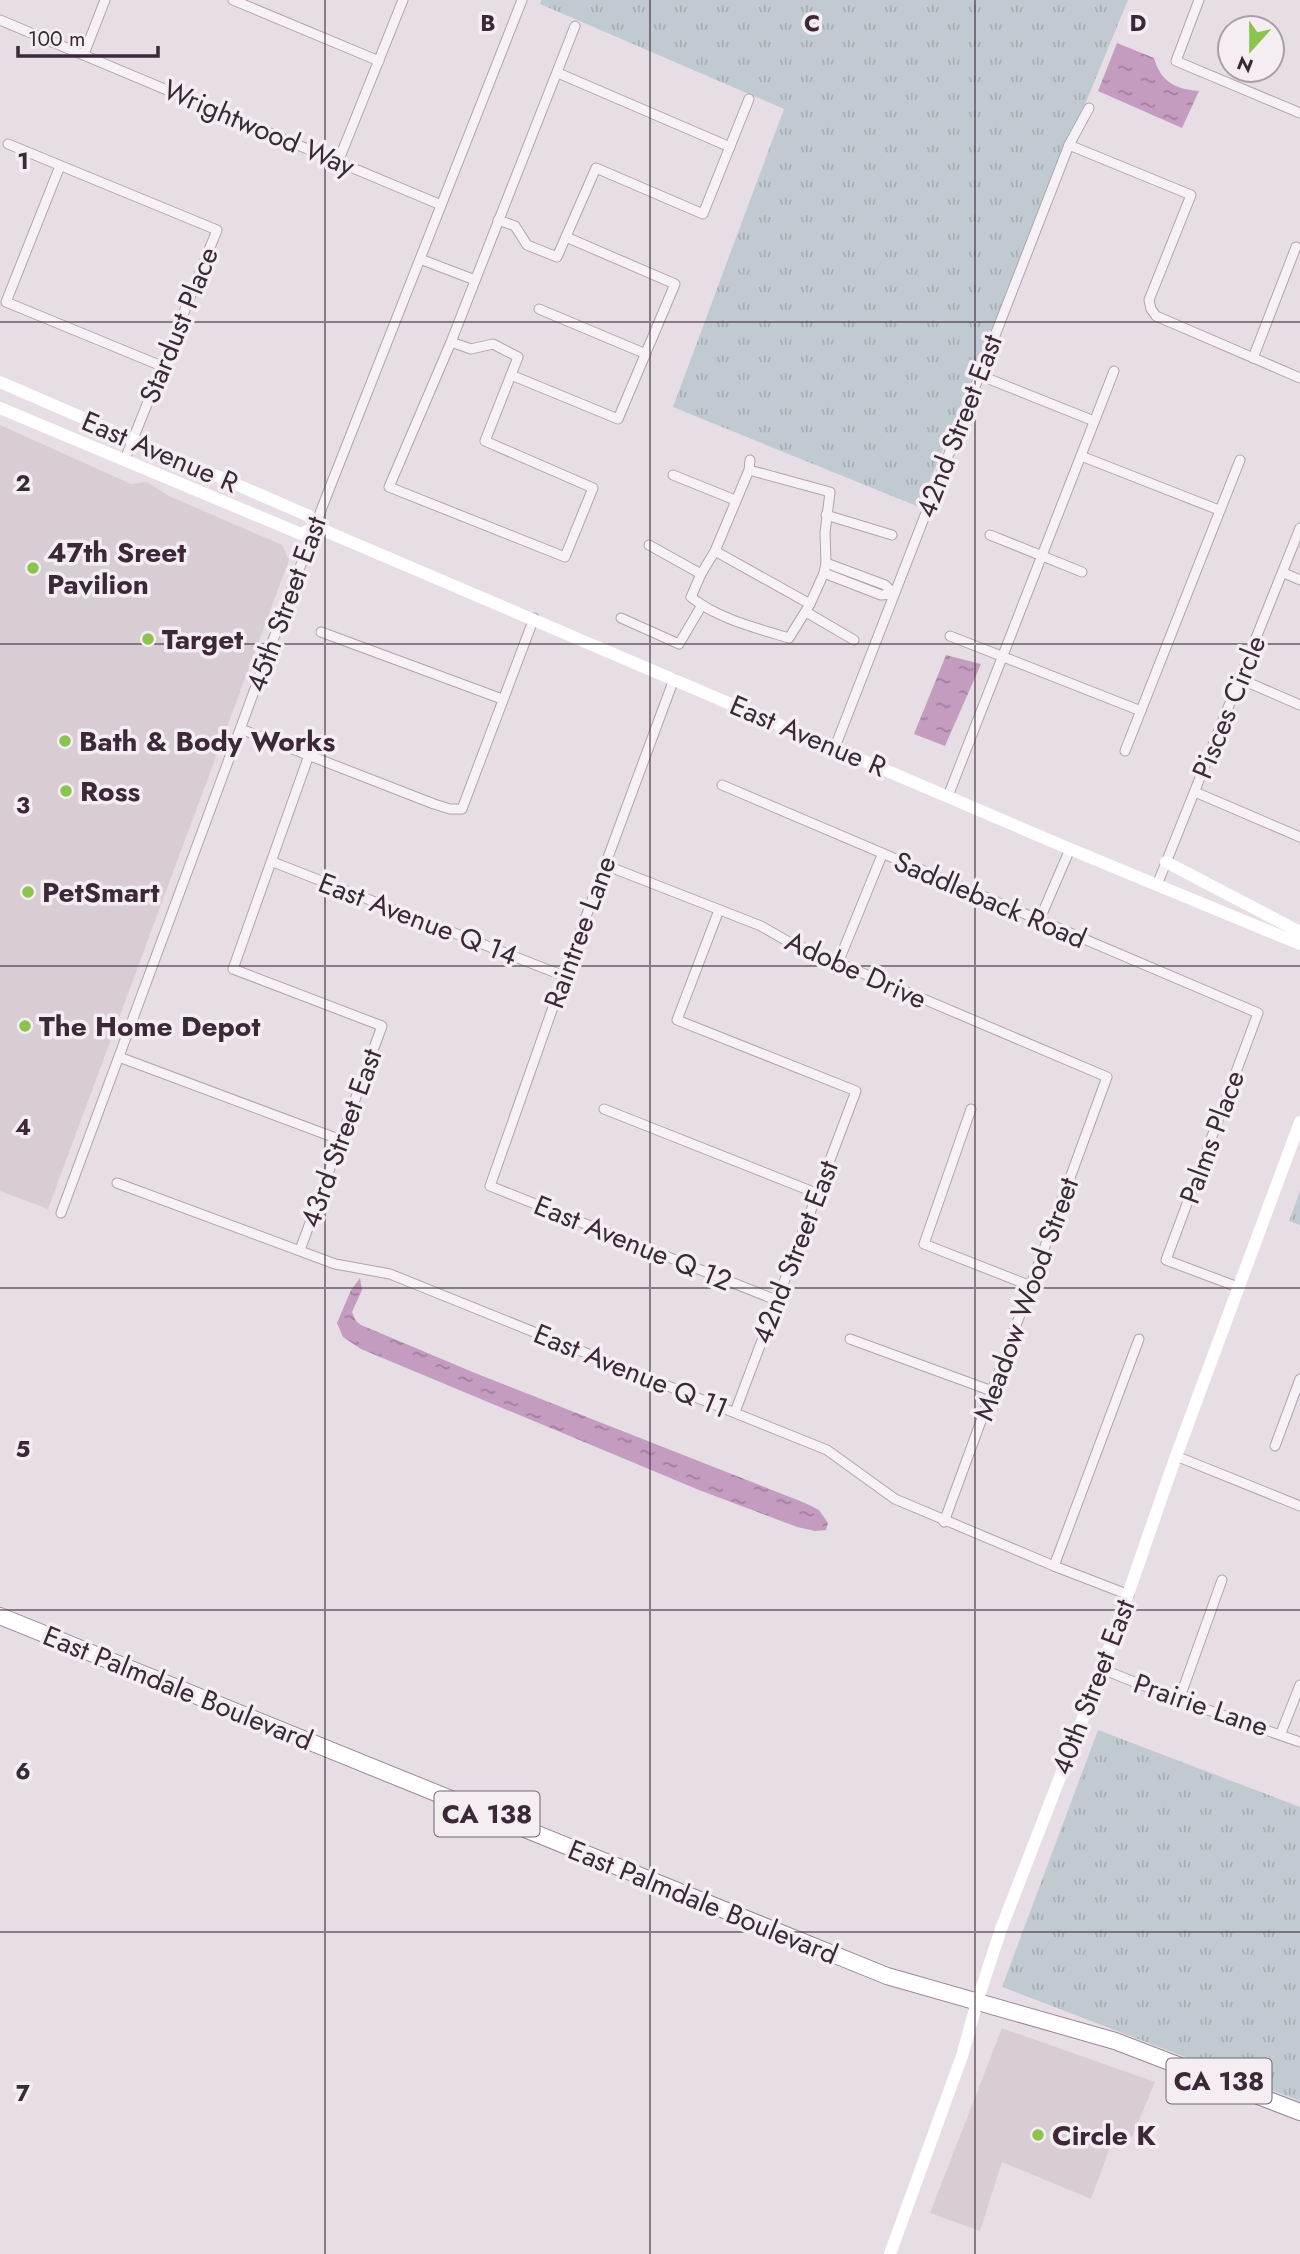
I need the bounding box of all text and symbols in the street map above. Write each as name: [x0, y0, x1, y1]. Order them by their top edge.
text: B: [480, 6, 496, 40]
text: C: [804, 6, 820, 40]
text: D: [1130, 6, 1147, 40]
scale bar: [18, 14, 158, 58]
north arrow: [1216, 14, 1286, 84]
text: 100 m: [28, 24, 85, 54]
text: N: [1233, 49, 1257, 80]
street label: Wrightwood Way: [157, 69, 362, 187]
text: 1: [17, 144, 29, 178]
street label: Stardust Place: [129, 241, 229, 409]
street label: 42nd Street East: [905, 328, 1013, 524]
street label: East Avenue R: [75, 401, 245, 504]
text: 2: [15, 466, 31, 500]
street label: 45th Street East: [235, 510, 337, 697]
place label: 47th Sreet Pavilion: [47, 532, 186, 605]
marker: 47th Sreet Pavilion: [25, 560, 41, 576]
place label: Target: [162, 619, 243, 660]
street label: Pisces Circle: [1182, 629, 1276, 785]
marker: Target: [140, 631, 156, 647]
street label: East Avenue R: [723, 685, 893, 788]
place label: Bath & Body Works: [79, 721, 336, 762]
marker: Bath & Body Works: [57, 733, 73, 749]
place label: Ross: [80, 771, 140, 812]
marker: Ross: [58, 783, 74, 799]
text: 3: [16, 788, 30, 822]
street label: Saddleback Road: [887, 841, 1093, 959]
street label: Raintree Lane: [533, 850, 627, 1014]
street label: East Avenue Q 14: [312, 862, 524, 976]
place label: PetSmart: [42, 872, 160, 913]
marker: PetSmart: [20, 884, 36, 900]
street label: Adobe Drive: [779, 921, 933, 1019]
place label: The Home Depot: [39, 1006, 260, 1047]
marker: The Home Depot: [17, 1018, 33, 1034]
street label: 43rd Street East: [290, 1043, 392, 1233]
street label: Palms Place: [1169, 1065, 1255, 1209]
text: 4: [15, 1110, 31, 1144]
street label: 42nd Street East: [741, 1154, 849, 1350]
street label: Meadow Wood Street: [963, 1171, 1089, 1426]
street label: East Avenue Q 12: [528, 1185, 738, 1301]
street label: East Avenue Q 11: [528, 1313, 734, 1429]
text: 5: [16, 1432, 30, 1466]
street label: 40th Street East: [1041, 1593, 1145, 1781]
street label: East Palmdale Boulevard: [37, 1615, 319, 1761]
street label: Prairie Lane: [1128, 1663, 1274, 1747]
text: 6: [15, 1754, 31, 1788]
road number: CA 138: [434, 1792, 540, 1837]
street label: East Palmdale Boulevard: [562, 1829, 844, 1975]
road number: CA 138: [1166, 2058, 1272, 2104]
text: 7: [16, 2076, 30, 2110]
place label: Circle K: [1052, 2115, 1156, 2156]
marker: Circle K: [1030, 2127, 1046, 2143]

